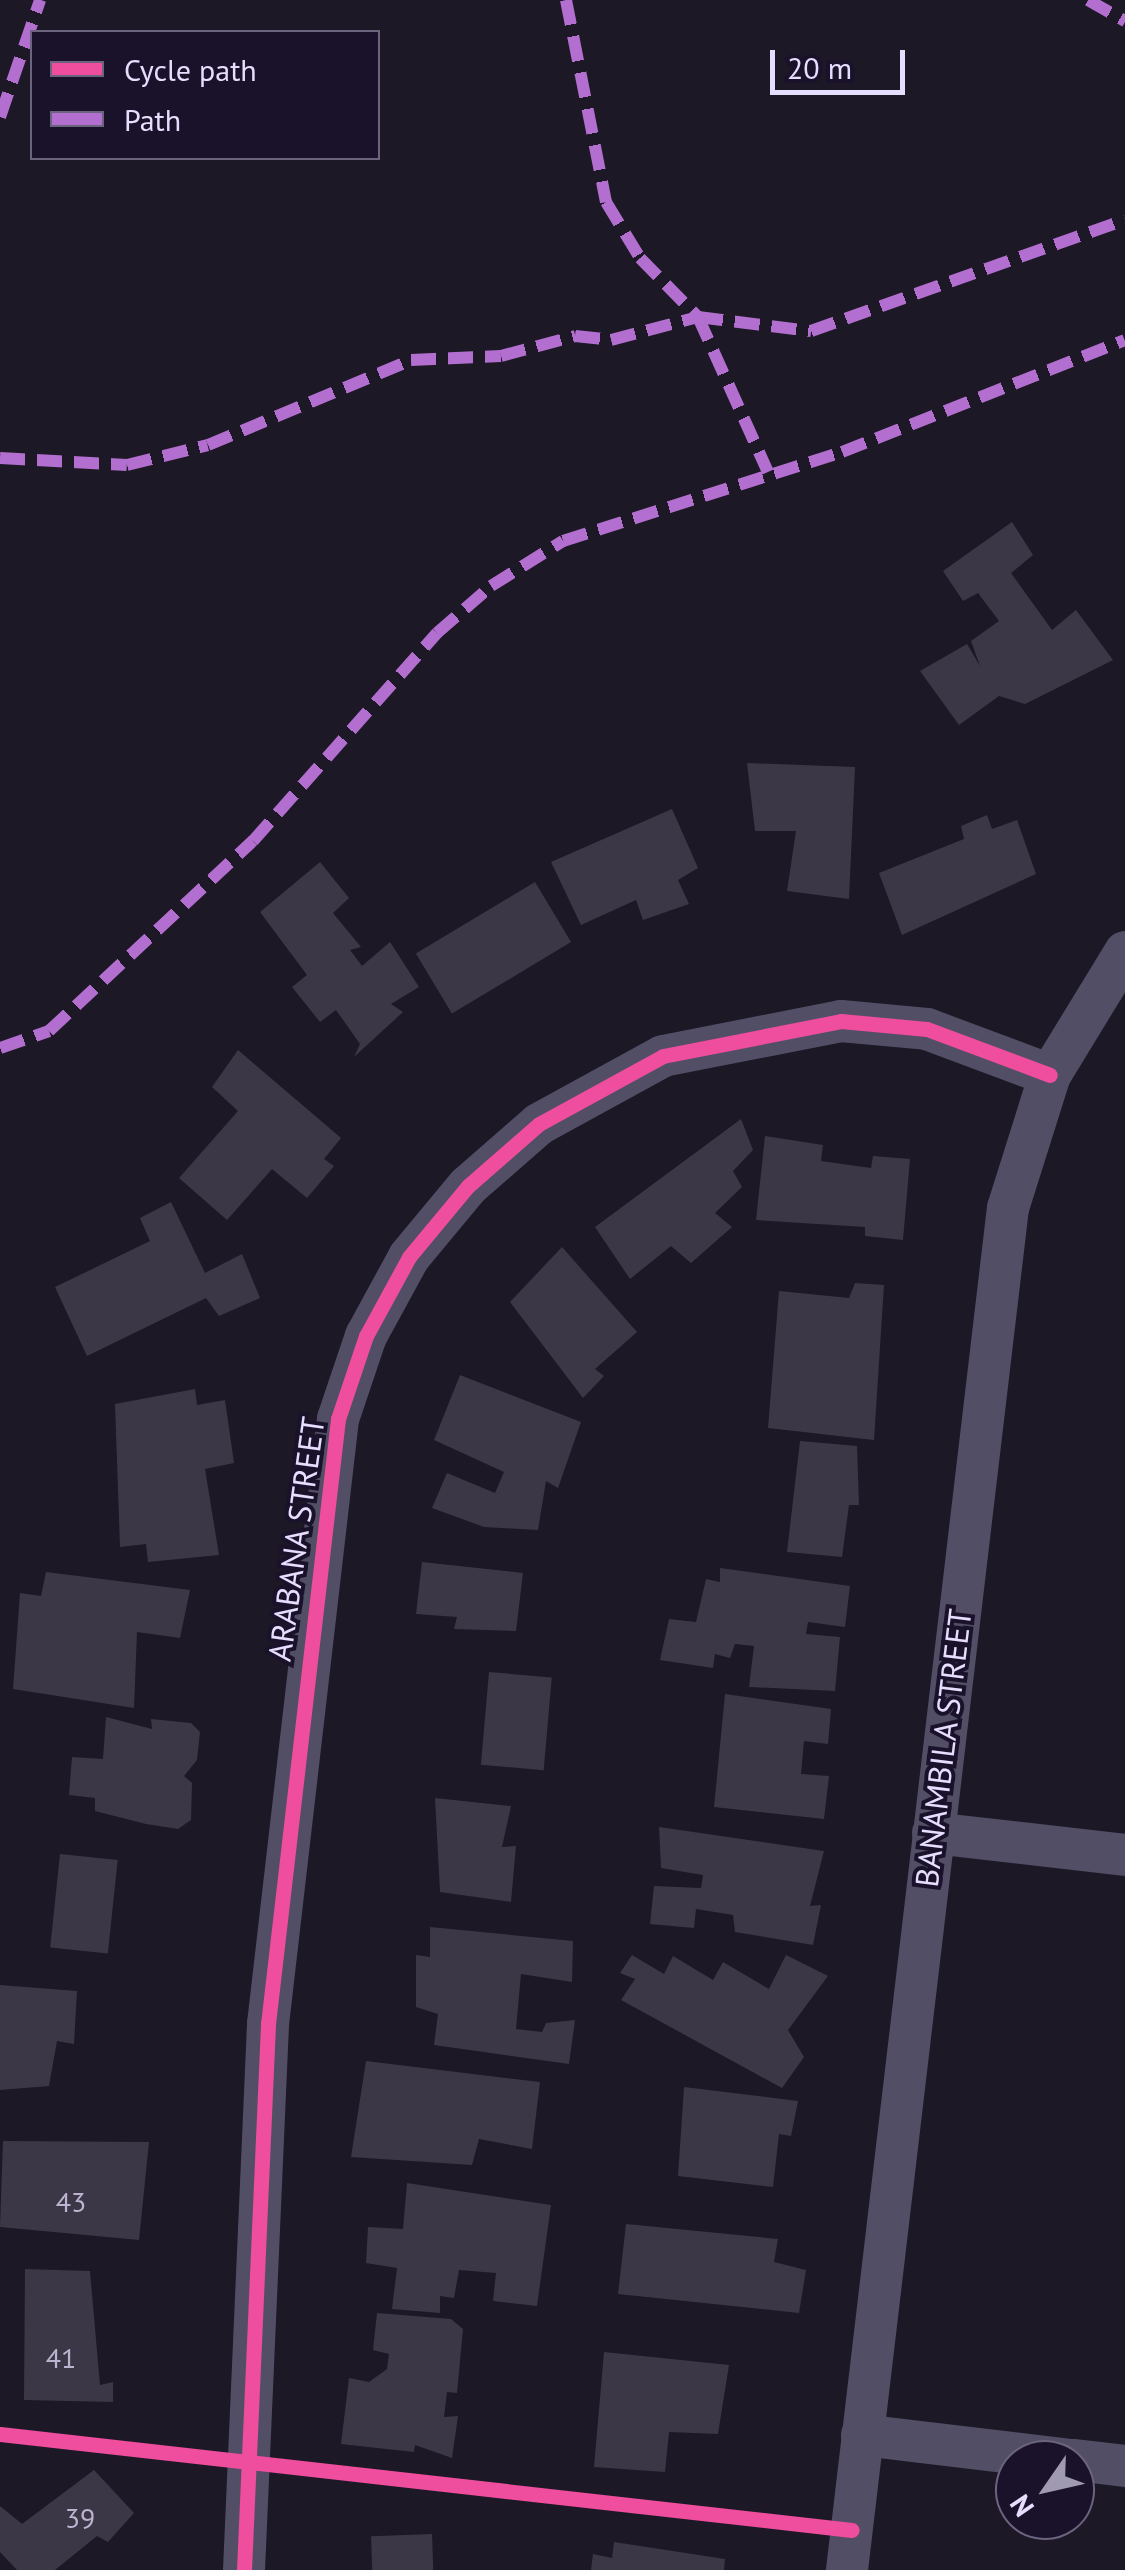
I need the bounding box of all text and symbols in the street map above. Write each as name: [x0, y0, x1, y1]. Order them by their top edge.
legend: [30, 30, 380, 160]
scale bar: [775, 30, 910, 92]
text: 20 m: [787, 48, 852, 87]
text: Cycle path: [124, 50, 257, 89]
text: Path: [124, 100, 181, 139]
street label: ARABANA STREET: [260, 1414, 332, 1664]
street label: BANAMBILA STREET: [907, 1606, 979, 1890]
house number: 43: [56, 2185, 86, 2219]
house number: 41: [46, 2341, 76, 2375]
north arrow: [995, 2440, 1095, 2540]
text: N: [1001, 2488, 1042, 2524]
house number: 39: [65, 2501, 95, 2535]

